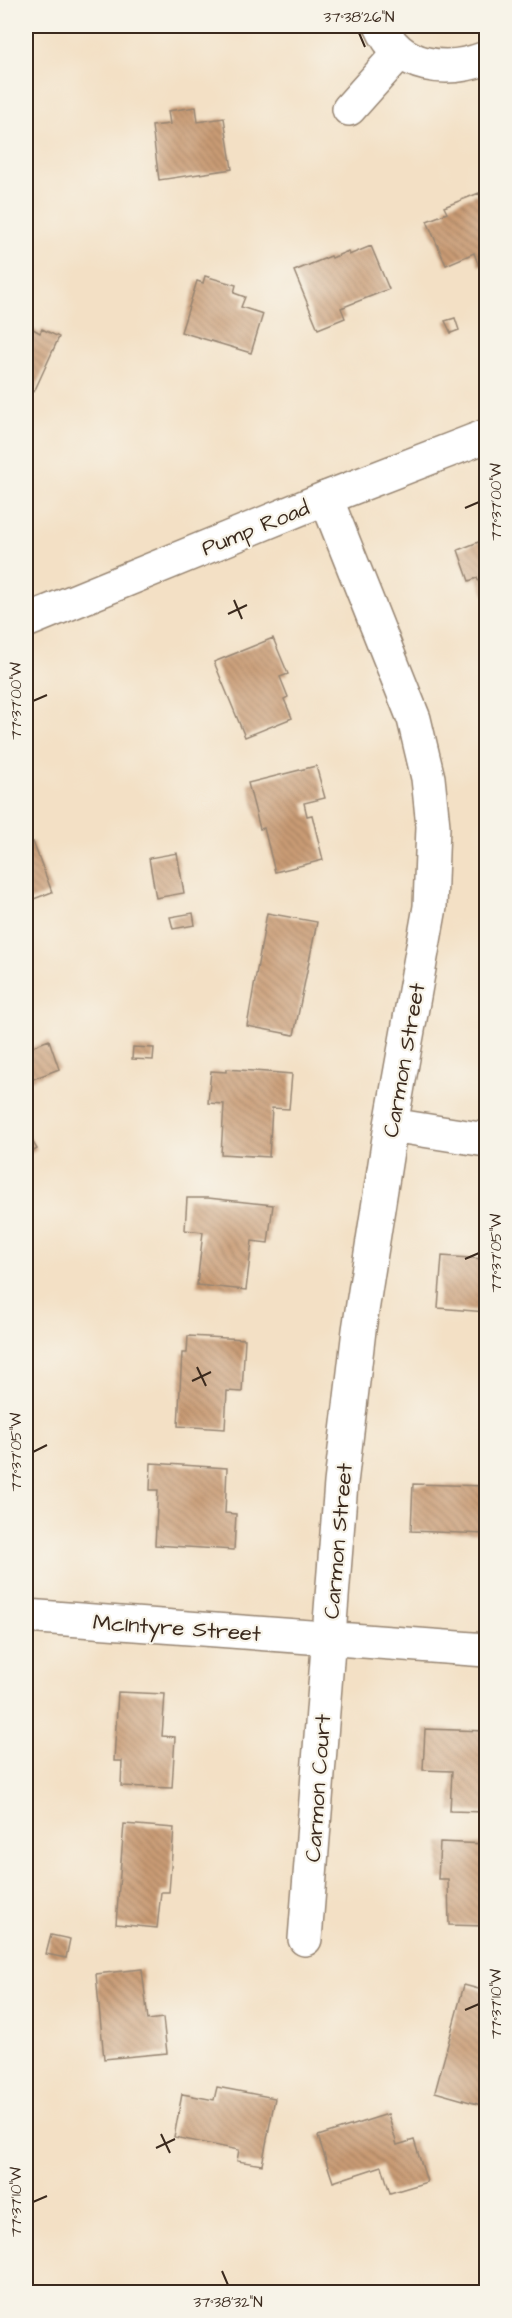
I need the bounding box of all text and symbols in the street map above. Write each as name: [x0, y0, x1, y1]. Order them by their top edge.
text: 37°38'26"N: [324, 7, 394, 28]
text: 77°37'00"W: [486, 463, 507, 541]
street label: Pump Road: [197, 493, 314, 564]
text: 77°37'00"W: [6, 662, 27, 740]
street label: Carmon Street: [376, 981, 433, 1140]
text: 77°37'05"W: [486, 1214, 507, 1292]
text: 77°37'05"W: [6, 1413, 27, 1491]
street label: Carmon Street: [316, 1462, 361, 1620]
street label: McIntyre Street: [92, 1607, 262, 1651]
street label: Carmon Court: [298, 1713, 339, 1863]
text: 77°37'10"W: [486, 1969, 507, 2039]
text: 77°37'10"W: [6, 2167, 27, 2237]
text: 37°38'32"N: [193, 2292, 263, 2313]

